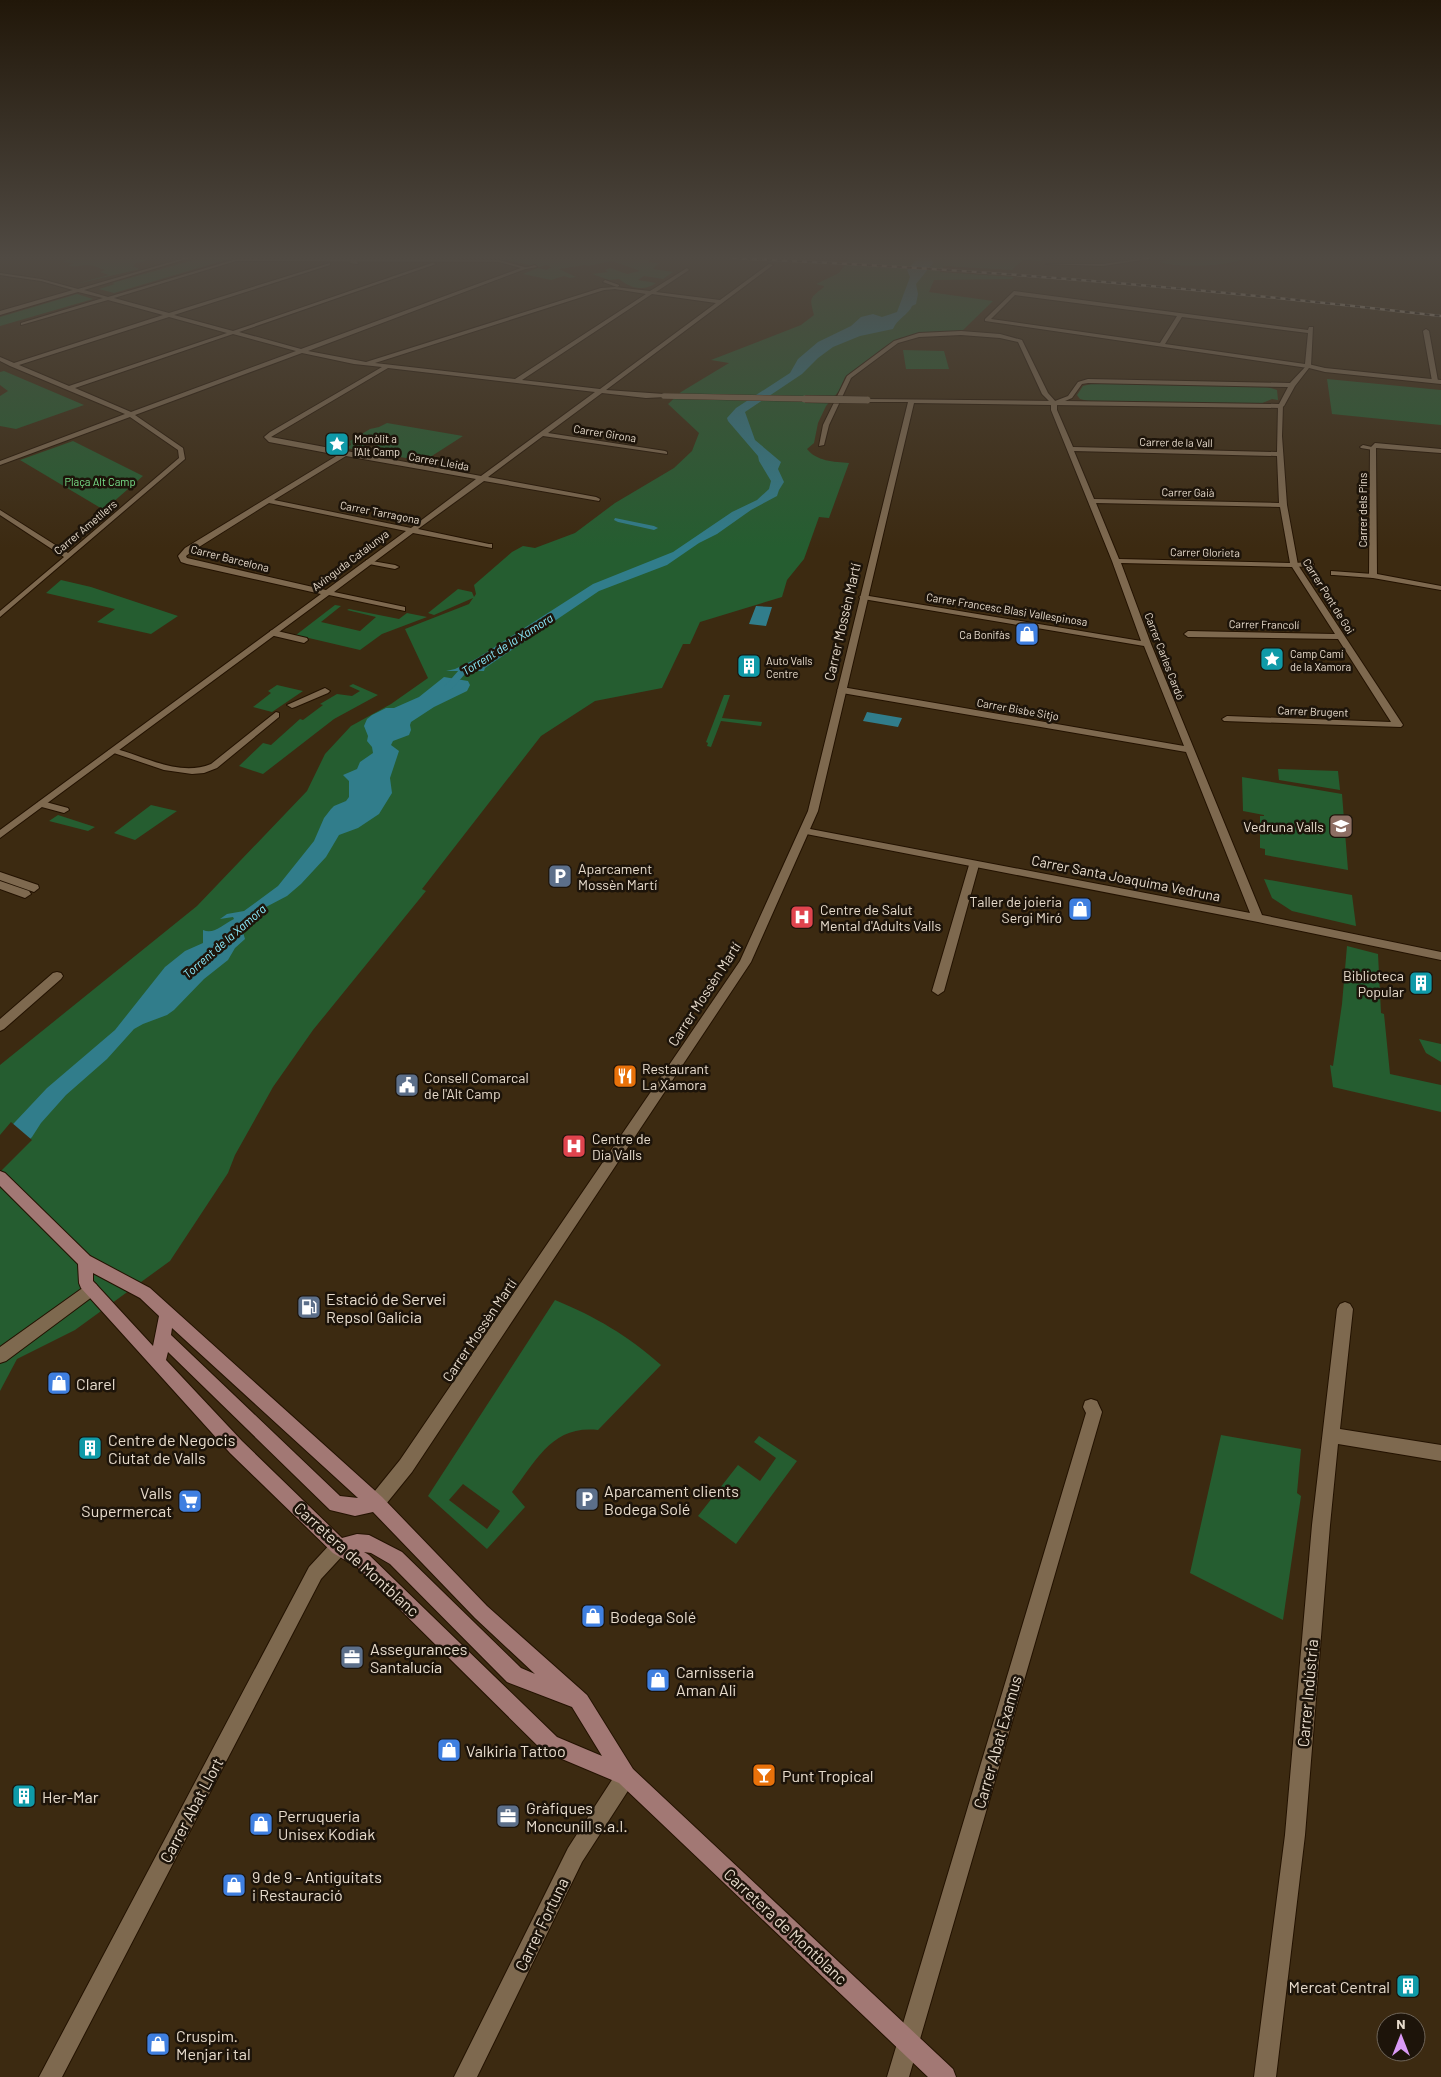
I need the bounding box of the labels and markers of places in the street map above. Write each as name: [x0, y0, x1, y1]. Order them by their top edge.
place icon: Monòlit a l'Alt Camp: [324, 431, 350, 457]
place label: Monòlit a l'Alt Camp: [354, 432, 400, 458]
shop icon: Ca Bonifàs: [1014, 621, 1040, 647]
place label: Ca Bonifàs: [959, 628, 1010, 641]
place icon: Camp Camí de la Xamora: [1259, 646, 1285, 672]
place label: Camp Camí de la Xamora: [1290, 647, 1351, 673]
building icon: Auto Valls Centre: [736, 653, 762, 679]
place label: Auto Valls Centre: [766, 654, 813, 680]
school or university icon: Vedruna Valls: [1328, 813, 1354, 839]
place label: Vedruna Valls: [1243, 818, 1324, 835]
place label: Aparcament Mossèn Martí: [578, 860, 657, 893]
parking icon: Aparcament Mossèn Martí: [547, 863, 573, 889]
place label: Taller de joieria Sergi Miró: [969, 893, 1062, 926]
shop icon: Taller de joieria Sergi Miró: [1067, 896, 1093, 922]
place label: Centre de Salut Mental d'Adults Valls: [820, 901, 941, 934]
hospital icon: Centre de Salut Mental d'Adults Valls: [789, 904, 815, 930]
place label: Biblioteca Popular: [1343, 967, 1404, 1000]
building icon: Biblioteca Popular: [1408, 970, 1434, 996]
place label: Restaurant La Xamora: [642, 1060, 709, 1093]
restaurant icon: Restaurant La Xamora: [612, 1063, 638, 1089]
place label: Consell Comarcal de l'Alt Camp: [424, 1069, 529, 1102]
public building icon: Consell Comarcal de l'Alt Camp: [394, 1072, 420, 1098]
place label: Centre de Dia Valls: [592, 1130, 651, 1163]
hospital icon: Centre de Dia Valls: [561, 1133, 587, 1159]
place label: Estació de Servei Repsol Galícia: [326, 1289, 446, 1326]
fuel station icon: Estació de Servei Repsol Galícia: [296, 1294, 322, 1320]
shop icon: Clarel: [46, 1370, 72, 1396]
place label: Clarel: [76, 1374, 116, 1393]
place label: Centre de Negocis Ciutat de Valls: [108, 1430, 235, 1467]
building icon: Centre de Negocis Ciutat de Valls: [77, 1435, 103, 1461]
place label: Aparcament clients Bodega Solé: [604, 1481, 739, 1518]
place label: Valls Supermercat: [81, 1483, 172, 1520]
parking icon: Aparcament clients Bodega Solé: [574, 1486, 600, 1512]
supermarket icon: Valls Supermercat: [177, 1488, 203, 1514]
shop icon: Bodega Solé: [580, 1603, 606, 1629]
place label: Bodega Solé: [610, 1607, 696, 1626]
place label: Assegurances Santalucía: [370, 1639, 467, 1676]
office icon: Assegurances Santalucía: [339, 1644, 365, 1670]
place label: Carnisseria Aman Ali: [676, 1662, 754, 1699]
shop icon: Carnisseria Aman Ali: [645, 1667, 671, 1693]
shop icon: Valkiria Tattoo: [436, 1737, 462, 1763]
place label: Valkiria Tattoo: [466, 1741, 566, 1760]
bar icon: Punt Tropical: [751, 1762, 777, 1788]
place label: Punt Tropical: [782, 1766, 874, 1785]
building icon: Her-Mar: [11, 1783, 37, 1809]
place label: Her-Mar: [42, 1787, 99, 1806]
place label: Gràfiques Moncunill s.a.l.: [526, 1798, 628, 1835]
office icon: Gràfiques Moncunill s.a.l.: [495, 1803, 521, 1829]
place label: Perruqueria Unisex Kodiak: [278, 1806, 375, 1843]
shop icon: Perruqueria Unisex Kodiak: [248, 1811, 274, 1837]
place label: 9 de 9 - Antiguitats i Restauració: [252, 1867, 382, 1904]
shop icon: 9 de 9 - Antiguitats i Restauració: [221, 1872, 247, 1898]
building icon: Mercat Central: [1395, 1973, 1421, 1999]
place label: Mercat Central: [1289, 1977, 1390, 1996]
place label: Cruspim. Menjar i tal: [176, 2026, 251, 2063]
shop icon: Cruspim. Menjar i tal: [145, 2031, 171, 2057]

